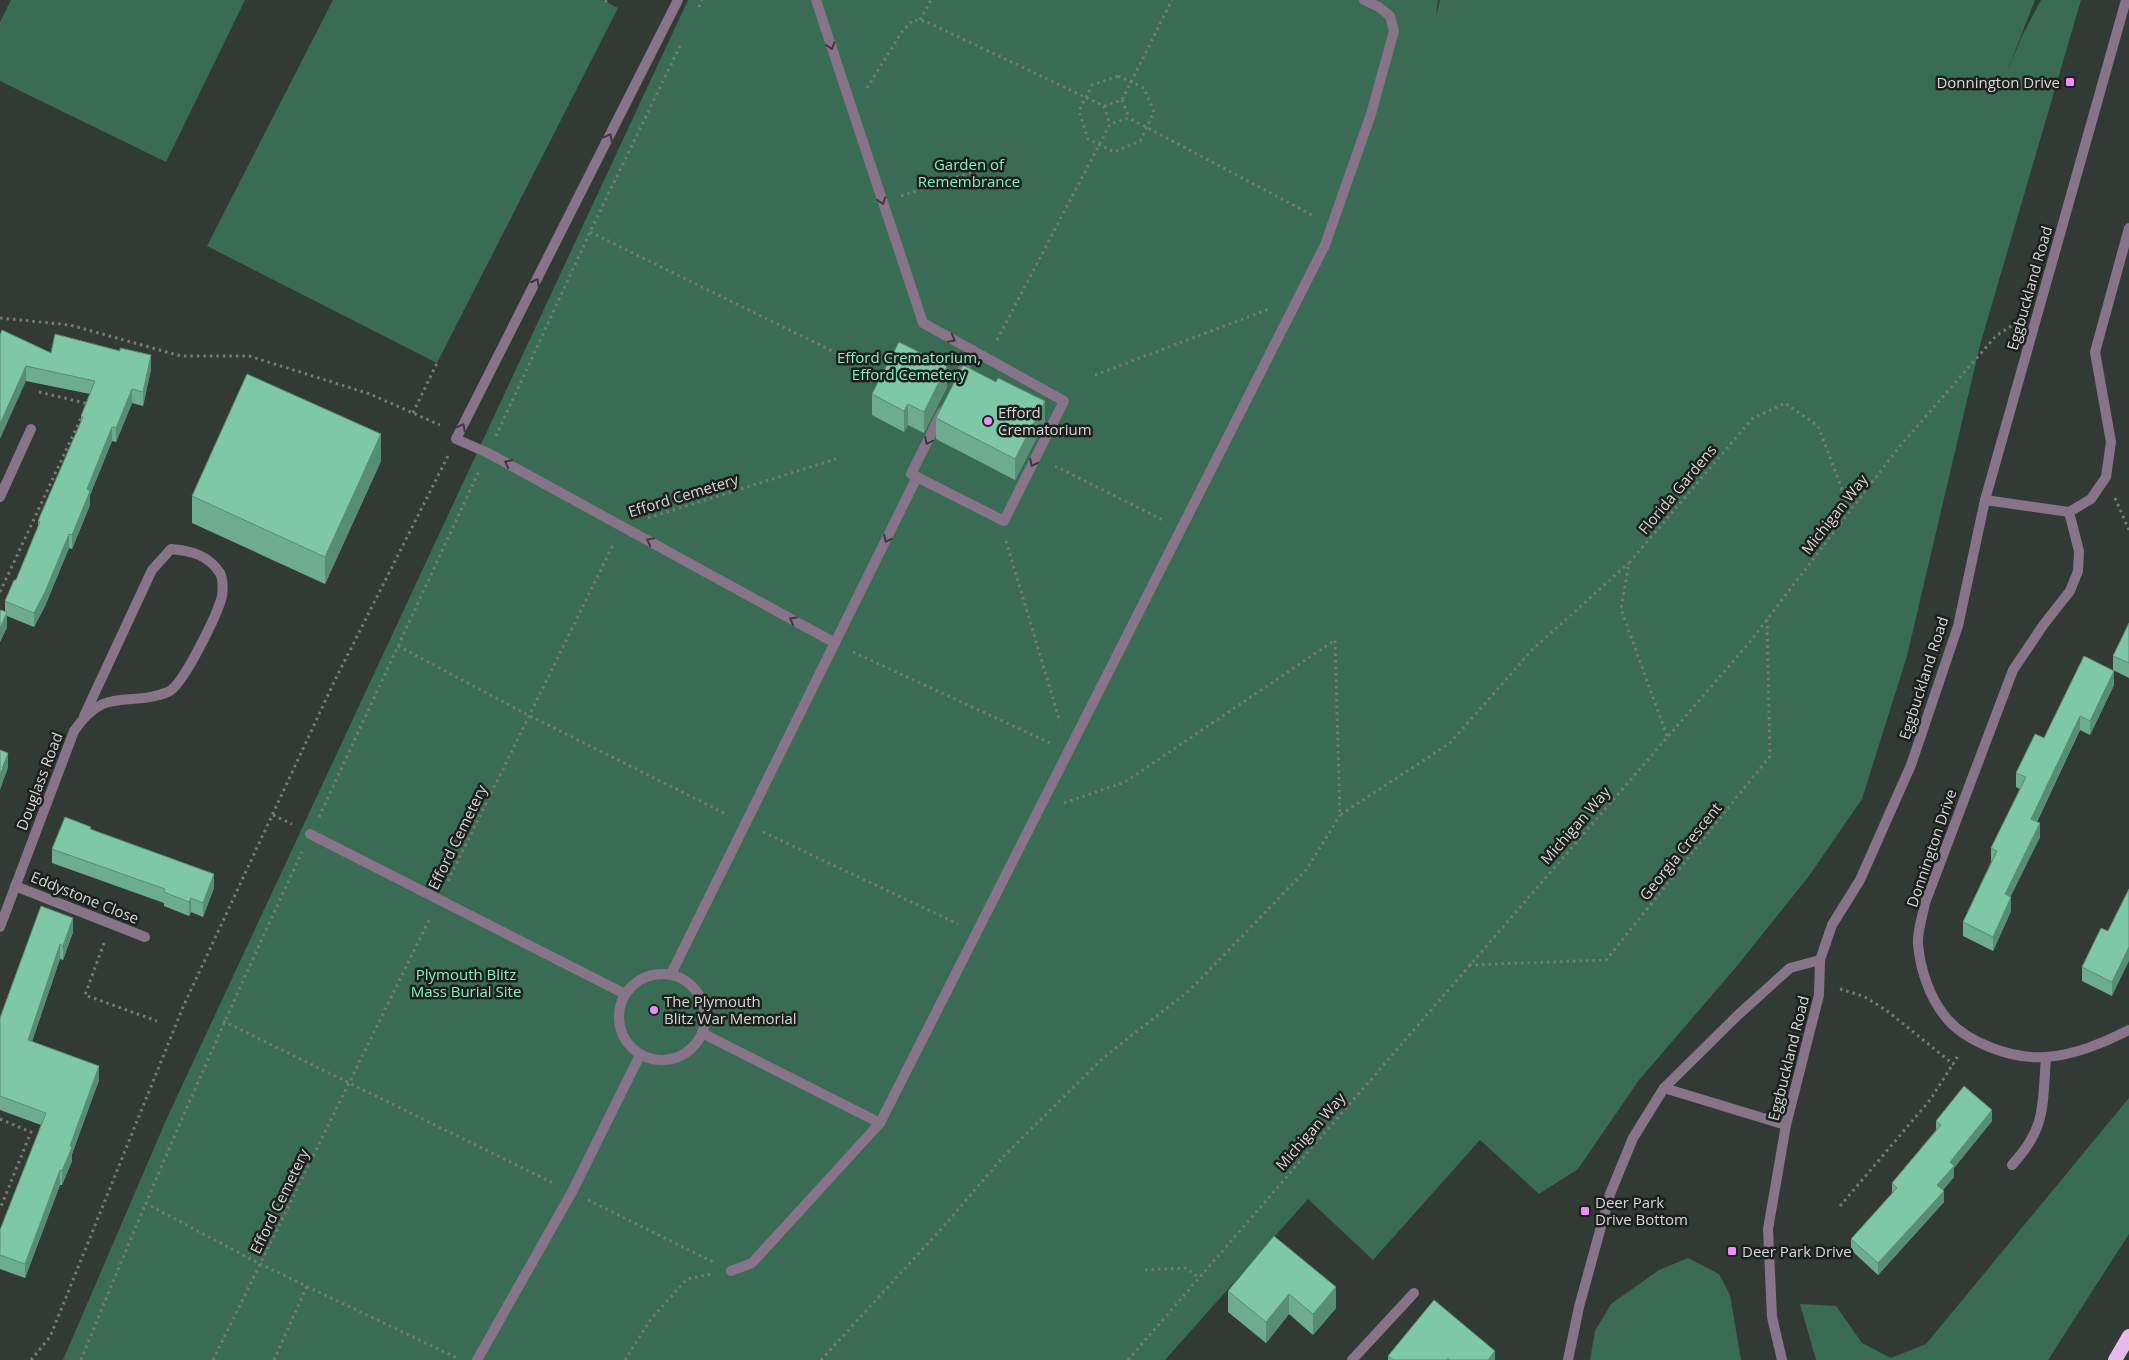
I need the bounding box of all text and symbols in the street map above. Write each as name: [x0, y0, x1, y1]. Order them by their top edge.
one-way arrow: [825, 42, 835, 50]
place label: Donnington Drive: [1936, 72, 2060, 92]
marker: Donnington Drive: [2064, 76, 2076, 88]
one-way arrow: [603, 133, 613, 142]
park label: Garden of Remembrance: [918, 154, 1020, 191]
one-way arrow: [876, 196, 886, 204]
street label: Eggbuckland Road: [2002, 224, 2056, 352]
one-way arrow: [530, 278, 540, 287]
one-way arrow: [947, 333, 956, 343]
park label: Efford Crematorium, Efford Cemetery: [837, 347, 981, 384]
place label: Efford Crematorium: [998, 402, 1092, 439]
marker: Efford Crematorium: [982, 415, 994, 427]
one-way arrow: [456, 423, 466, 432]
one-way arrow: [924, 436, 934, 445]
street label: Florida Gardens: [1634, 440, 1720, 538]
one-way arrow: [1029, 458, 1039, 467]
one-way arrow: [504, 460, 513, 470]
street label: Efford Cemetery: [625, 469, 741, 521]
street label: Michigan Way: [1796, 469, 1872, 558]
one-way arrow: [883, 534, 893, 543]
one-way arrow: [647, 537, 656, 547]
street label: Eggbuckland Road: [1894, 614, 1952, 742]
one-way arrow: [789, 616, 798, 626]
street label: Douglass Road: [11, 729, 67, 833]
street label: Efford Cemetery: [423, 781, 491, 893]
street label: Michigan Way: [1536, 782, 1615, 868]
street label: Donnington Drive: [1901, 786, 1961, 910]
street label: Georgia Crescent: [1634, 798, 1726, 904]
street label: Eddystone Close: [28, 866, 142, 928]
park label: Plymouth Blitz Mass Burial Site: [411, 964, 521, 1001]
place label: The Plymouth Blitz War Memorial: [664, 991, 797, 1028]
street label: Eggbuckland Road: [1763, 993, 1813, 1123]
marker: The Plymouth Blitz War Memorial: [648, 1004, 660, 1016]
street label: Michigan Way: [1271, 1088, 1350, 1174]
street label: Efford Cemetery: [245, 1145, 313, 1257]
place label: Deer Park Drive Bottom: [1595, 1192, 1688, 1229]
marker: Deer Park Drive Bottom: [1579, 1205, 1591, 1217]
place label: Deer Park Drive: [1742, 1241, 1852, 1261]
marker: Deer Park Drive: [1726, 1245, 1738, 1257]

